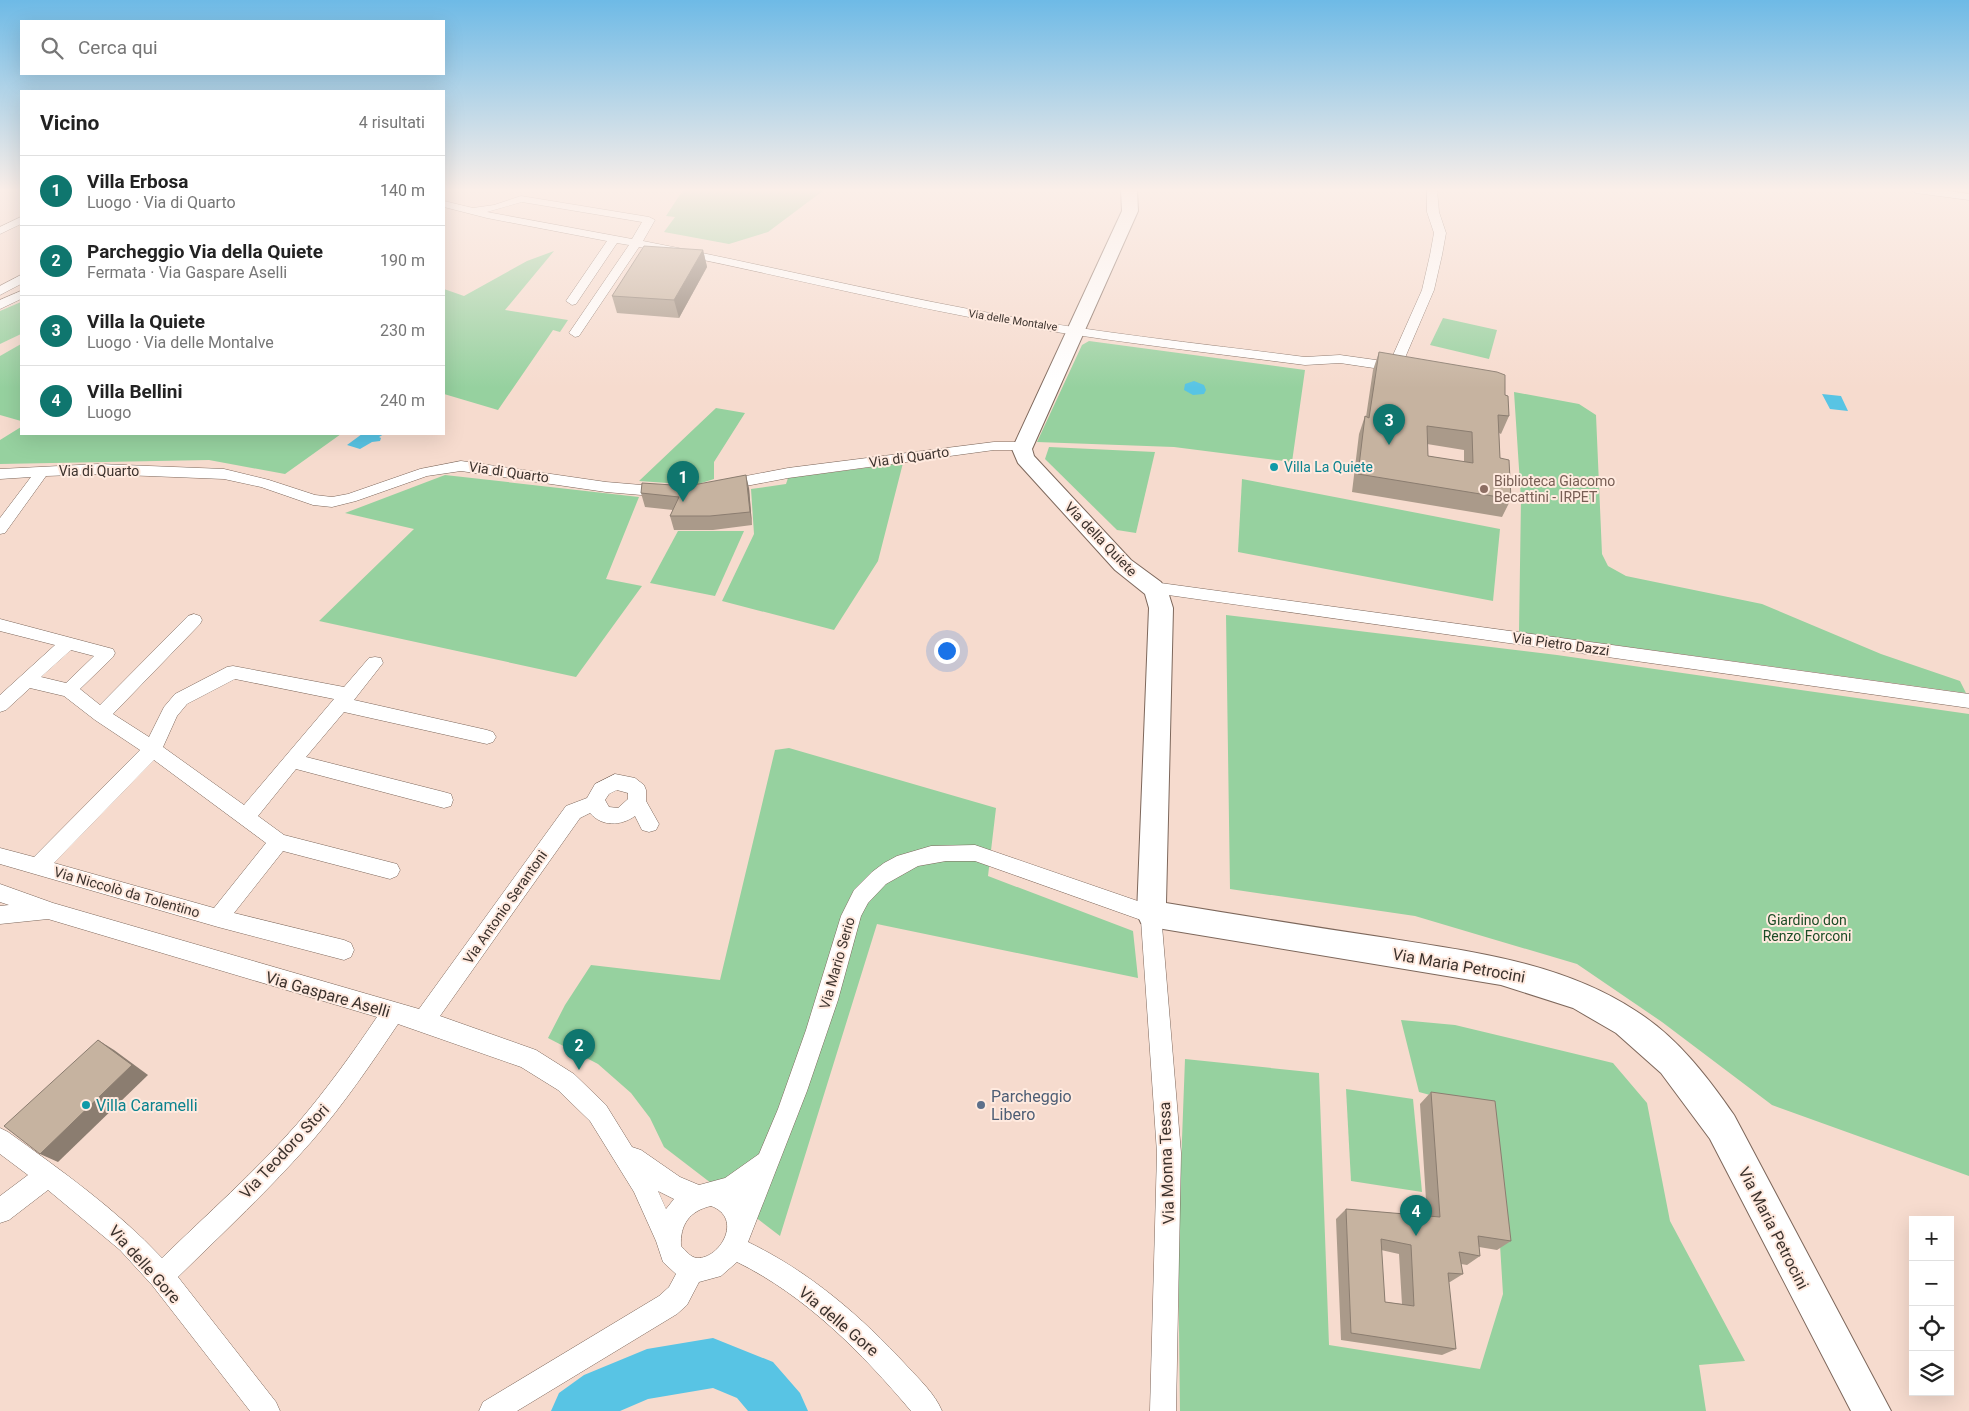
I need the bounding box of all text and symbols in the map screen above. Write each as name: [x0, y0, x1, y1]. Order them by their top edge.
search box: [20, 20, 445, 75]
icon: search: [38, 34, 66, 62]
text: Cerca qui: [78, 36, 158, 59]
text: Vicino: [40, 111, 99, 135]
text: 4 risultati: [359, 113, 425, 132]
text: Villa Erbosa: [87, 170, 188, 193]
text: 1: [51, 181, 61, 200]
text: 140 m: [380, 181, 425, 200]
text: Luogo · Via di Quarto: [87, 193, 236, 212]
text: Parcheggio Via della Quiete: [87, 240, 323, 263]
text: 2: [51, 251, 61, 270]
text: 190 m: [380, 251, 425, 270]
text: Fermata · Via Gaspare Aselli: [87, 263, 287, 282]
street label: Via delle Montalve: [968, 307, 1058, 334]
text: Villa la Quiete: [87, 310, 205, 333]
text: 3: [51, 321, 61, 340]
text: 230 m: [380, 321, 425, 340]
text: Luogo · Via delle Montalve: [87, 333, 274, 352]
text: Villa Bellini: [87, 380, 183, 403]
text: 4: [51, 391, 61, 410]
text: 240 m: [380, 391, 425, 410]
text: Luogo: [87, 403, 131, 422]
pin: 3: [1373, 404, 1405, 445]
street label: Via di Quarto: [868, 443, 950, 471]
street label: Via di Quarto: [468, 458, 550, 486]
place label: Villa La Quiete: [1284, 459, 1373, 475]
pin: 1: [667, 461, 699, 502]
marker: Villa La Quiete: [1268, 461, 1280, 473]
street label: Via di Quarto: [59, 463, 139, 479]
place label: Biblioteca Giacomo Becattini - IRPET: [1494, 473, 1615, 505]
marker: Biblioteca Giacomo Becattini - IRPET: [1478, 483, 1490, 495]
street label: Via della Quiete: [1062, 499, 1140, 579]
street label: Via Pietro Dazzi: [1511, 629, 1611, 659]
your location: [934, 638, 960, 664]
street label: Via Antonio Serantoni: [460, 847, 550, 967]
street label: Via Niccolò da Tolentino: [52, 864, 202, 920]
park label: Giardino don Renzo Forconi: [1763, 912, 1851, 944]
street label: Via Mario Serio: [816, 915, 858, 1011]
street label: Via Maria Petrocini: [1391, 944, 1527, 987]
street label: Via Gaspare Aselli: [263, 968, 392, 1021]
pin: 2: [563, 1029, 595, 1070]
place label: Parcheggio Libero: [991, 1087, 1072, 1124]
place label: Villa Caramelli: [96, 1096, 198, 1115]
marker: Villa Caramelli: [80, 1099, 92, 1111]
marker: Parcheggio Libero: [975, 1099, 987, 1111]
street label: Via Teodoro Stori: [236, 1100, 333, 1203]
street label: Via Monna Tessa: [1155, 1102, 1178, 1224]
street label: Via Maria Petrocini: [1735, 1164, 1813, 1292]
pin: 4: [1400, 1195, 1432, 1236]
map controls: [1909, 1216, 1954, 1396]
button: +: [1909, 1216, 1954, 1261]
street label: Via delle Gore: [105, 1221, 185, 1307]
button: −: [1909, 1261, 1954, 1306]
street label: Via delle Gore: [795, 1283, 882, 1360]
button: locate: [1909, 1306, 1954, 1351]
button: layers: [1909, 1351, 1954, 1396]

